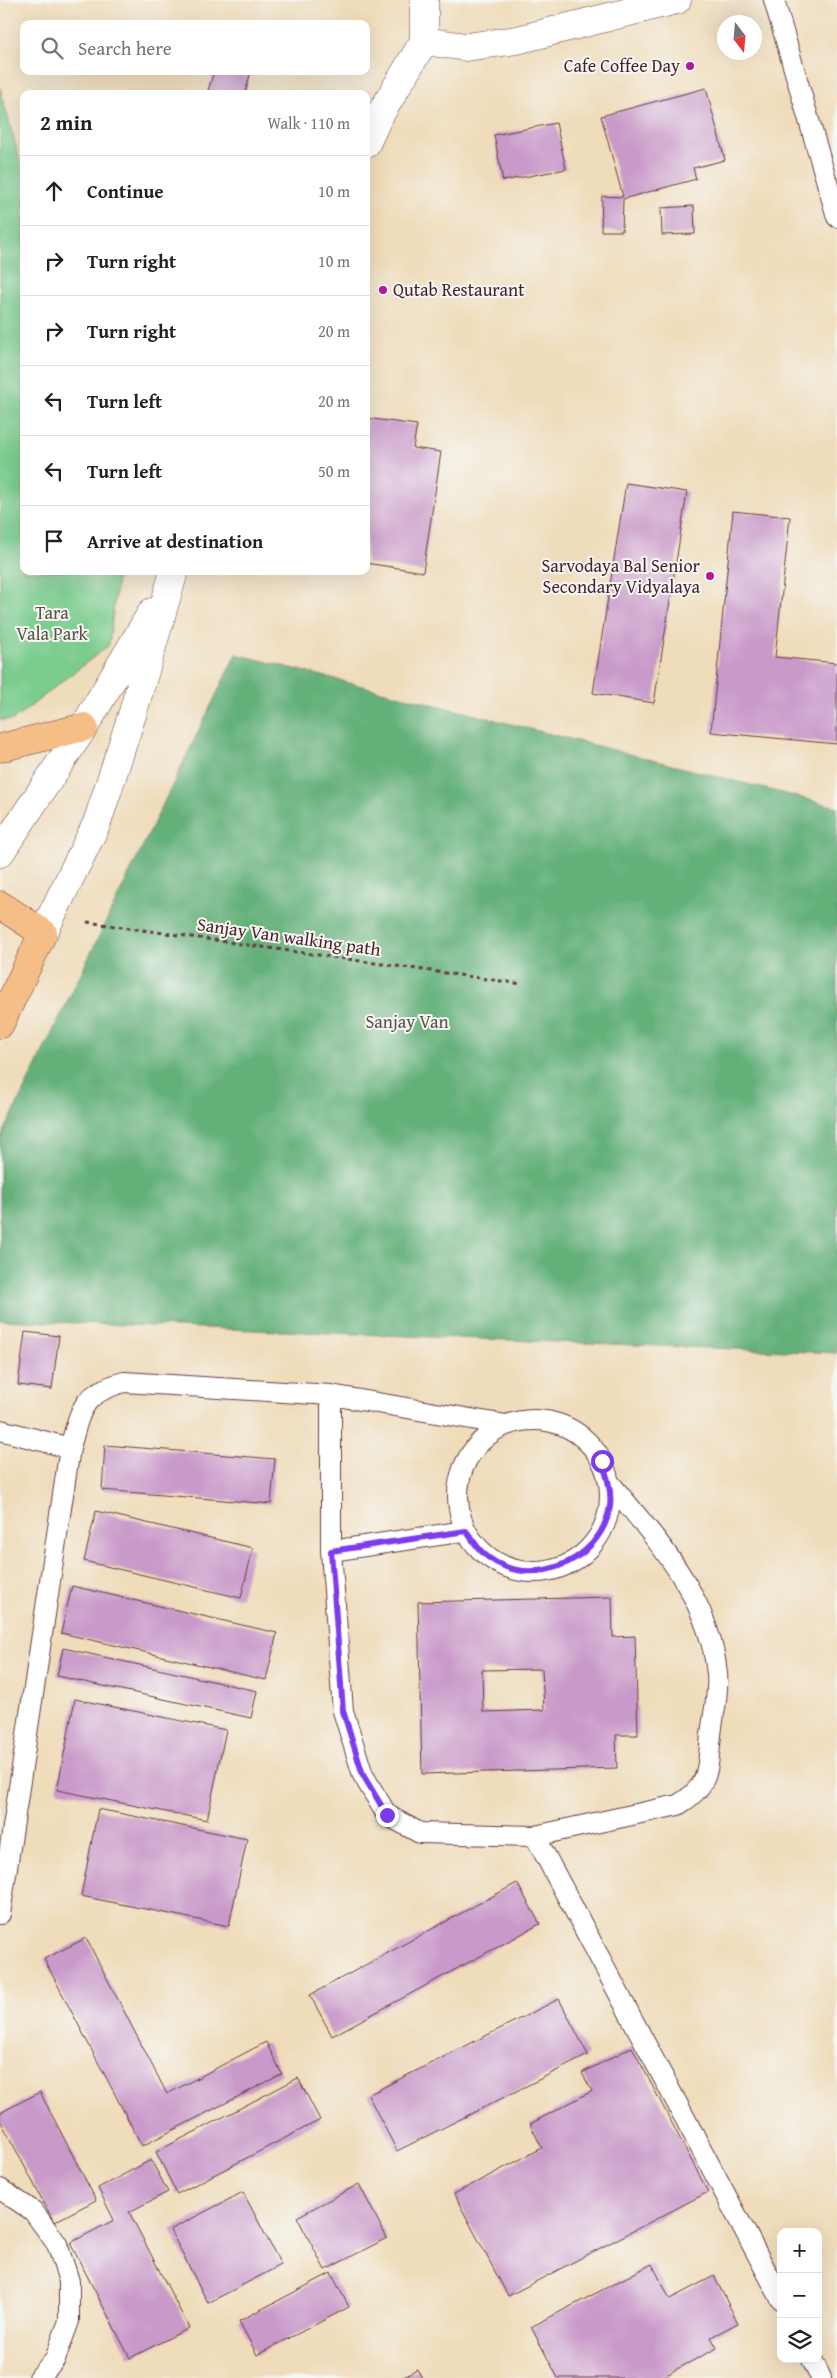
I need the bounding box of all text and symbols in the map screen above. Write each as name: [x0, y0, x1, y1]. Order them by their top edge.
north arrow: [717, 15, 762, 60]
search box: [20, 20, 370, 75]
icon: search: [38, 34, 66, 62]
text: Search here: [78, 34, 172, 62]
place label: Cafe Coffee Day: [564, 52, 680, 79]
marker: Cafe Coffee Day: [684, 60, 696, 72]
text: 2 min: [40, 107, 92, 138]
text: Walk · 110 m: [267, 111, 350, 135]
icon: ahead: [40, 177, 68, 205]
text: Continue: [87, 177, 164, 205]
text: 10 m: [318, 179, 350, 203]
icon: right: [40, 247, 68, 275]
text: Turn right: [87, 247, 176, 275]
text: 10 m: [318, 249, 350, 273]
place label: Qutab Restaurant: [393, 276, 525, 303]
marker: Qutab Restaurant: [377, 284, 389, 296]
icon: right: [40, 317, 68, 345]
text: Turn right: [87, 317, 176, 345]
text: 20 m: [318, 319, 350, 343]
icon: left: [40, 387, 68, 415]
text: Turn left: [87, 387, 162, 415]
text: 20 m: [318, 389, 350, 413]
icon: left: [40, 457, 68, 485]
text: Turn left: [87, 457, 162, 485]
text: 50 m: [318, 459, 350, 483]
icon: arrive: [40, 527, 68, 555]
text: Arrive at destination: [87, 527, 263, 555]
place label: Sarvodaya Bal Senior Secondary Vidyalaya: [541, 552, 701, 600]
marker: Sarvodaya Bal Senior Secondary Vidyalaya: [704, 570, 716, 582]
park label: Tara Vala Park: [16, 599, 89, 647]
street label: Sanjay Van walking path: [196, 910, 383, 963]
park label: Sanjay Van: [365, 1008, 449, 1035]
route start: [591, 1450, 614, 1473]
route end: [376, 1804, 399, 1827]
map controls: [777, 2228, 822, 2363]
button: +: [777, 2228, 822, 2273]
button: −: [777, 2273, 822, 2318]
button: layers: [777, 2318, 822, 2363]

